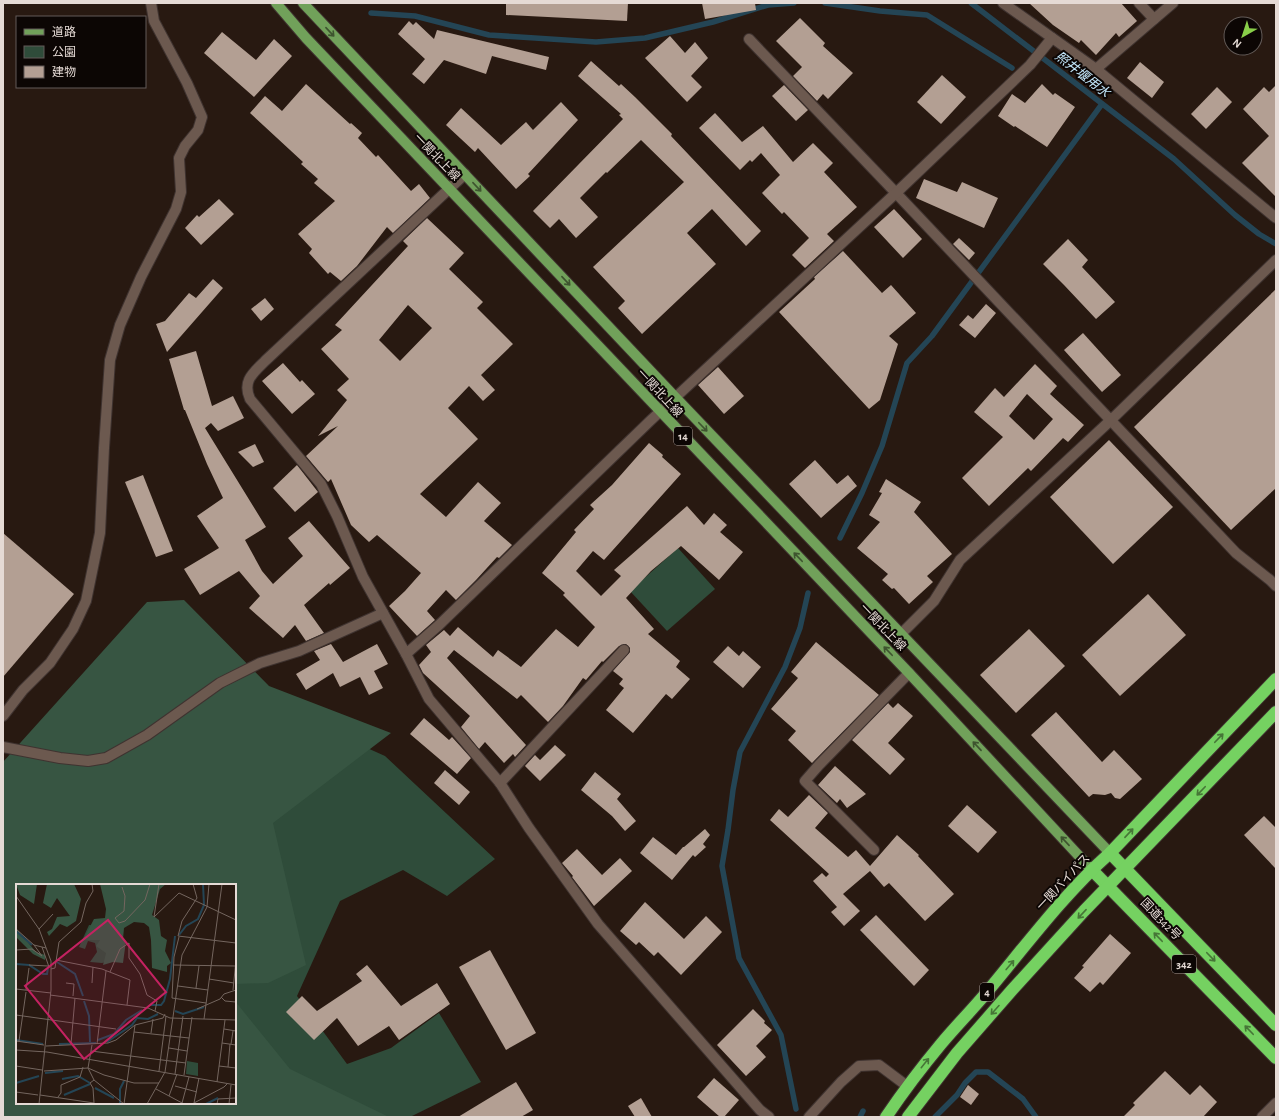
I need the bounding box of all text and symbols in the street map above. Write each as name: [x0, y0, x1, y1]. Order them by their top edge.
legend: [16, 16, 146, 88]
north arrow: [1223, 16, 1263, 56]
text: 道路: [52, 25, 76, 38]
one-way arrow: [325, 27, 335, 37]
text: N: [1231, 37, 1243, 50]
text: 公園: [52, 46, 76, 58]
water label: 照井堰用水: [1052, 49, 1114, 101]
text: 建物: [52, 65, 76, 78]
street label: 一関北上線: [412, 131, 463, 183]
one-way arrow: [473, 181, 482, 192]
one-way arrow: [562, 276, 571, 287]
street label: 一関北上線: [635, 366, 686, 419]
one-way arrow: [699, 422, 708, 432]
road number: 14: [674, 427, 692, 445]
one-way arrow: [793, 552, 803, 562]
street label: 一関北上線: [858, 601, 909, 653]
one-way arrow: [883, 646, 893, 656]
one-way arrow: [1214, 733, 1224, 743]
one-way arrow: [972, 741, 982, 751]
one-way arrow: [1196, 786, 1206, 796]
one-way arrow: [1125, 827, 1134, 838]
one-way arrow: [1061, 836, 1070, 846]
street label: 一関バイパス: [1034, 852, 1092, 912]
inset map: [16, 884, 236, 1104]
street label: 国道342号: [1139, 895, 1184, 942]
one-way arrow: [1077, 909, 1087, 919]
one-way arrow: [1154, 932, 1163, 942]
one-way arrow: [1206, 952, 1216, 962]
road number: 342: [1172, 955, 1196, 973]
one-way arrow: [1006, 959, 1015, 970]
road number: 4: [980, 983, 994, 1001]
one-way arrow: [990, 1005, 999, 1016]
one-way arrow: [1244, 1025, 1254, 1035]
one-way arrow: [921, 1058, 930, 1069]

